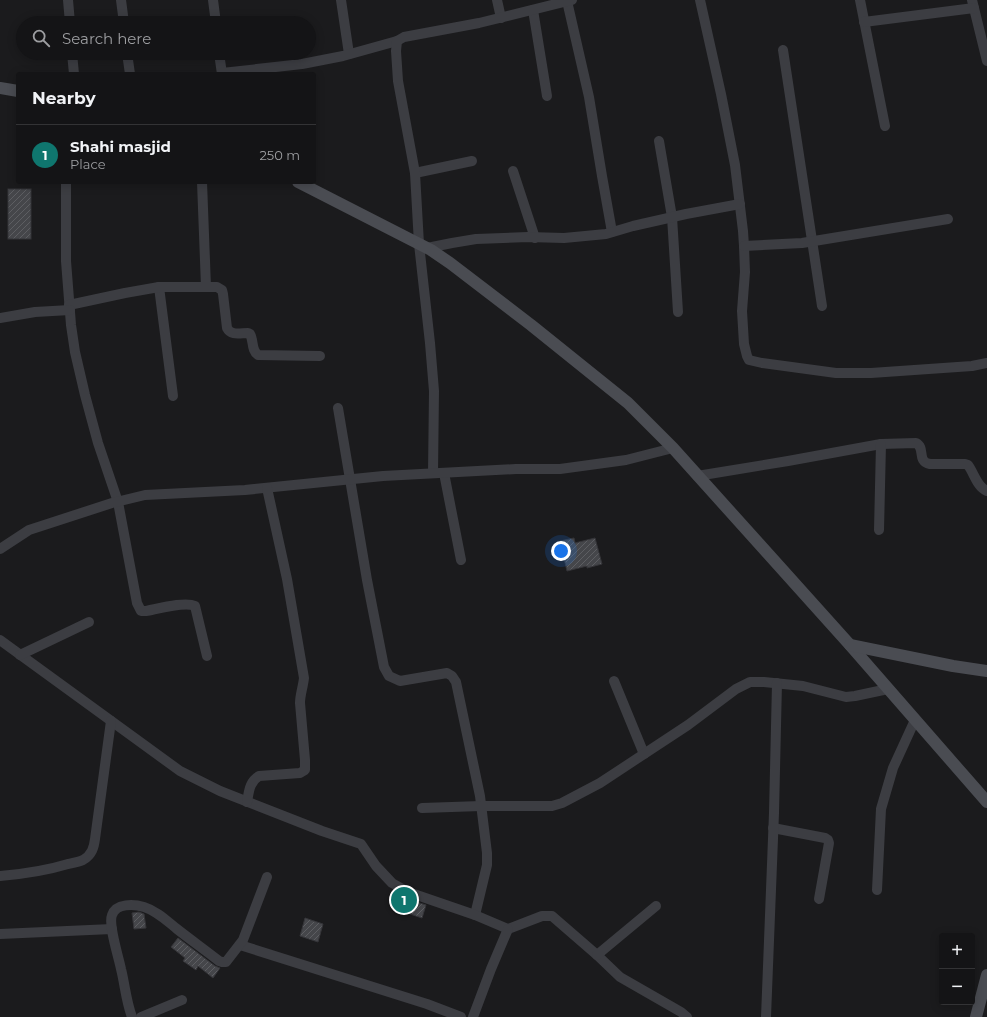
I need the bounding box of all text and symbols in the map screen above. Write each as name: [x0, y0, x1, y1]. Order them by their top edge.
search box: [16, 16, 316, 60]
icon: search: [30, 27, 52, 49]
text: Search here: [62, 29, 151, 48]
text: Nearby: [32, 88, 96, 108]
text: Shahi masjid: [70, 137, 171, 156]
text: 1: [42, 147, 48, 163]
text: 250 m: [259, 147, 300, 163]
text: Place: [70, 156, 106, 172]
your location: [551, 541, 571, 561]
pin: 1: [391, 885, 417, 915]
map controls: [939, 933, 975, 1005]
button: +: [939, 933, 975, 969]
button: −: [939, 969, 975, 1005]

